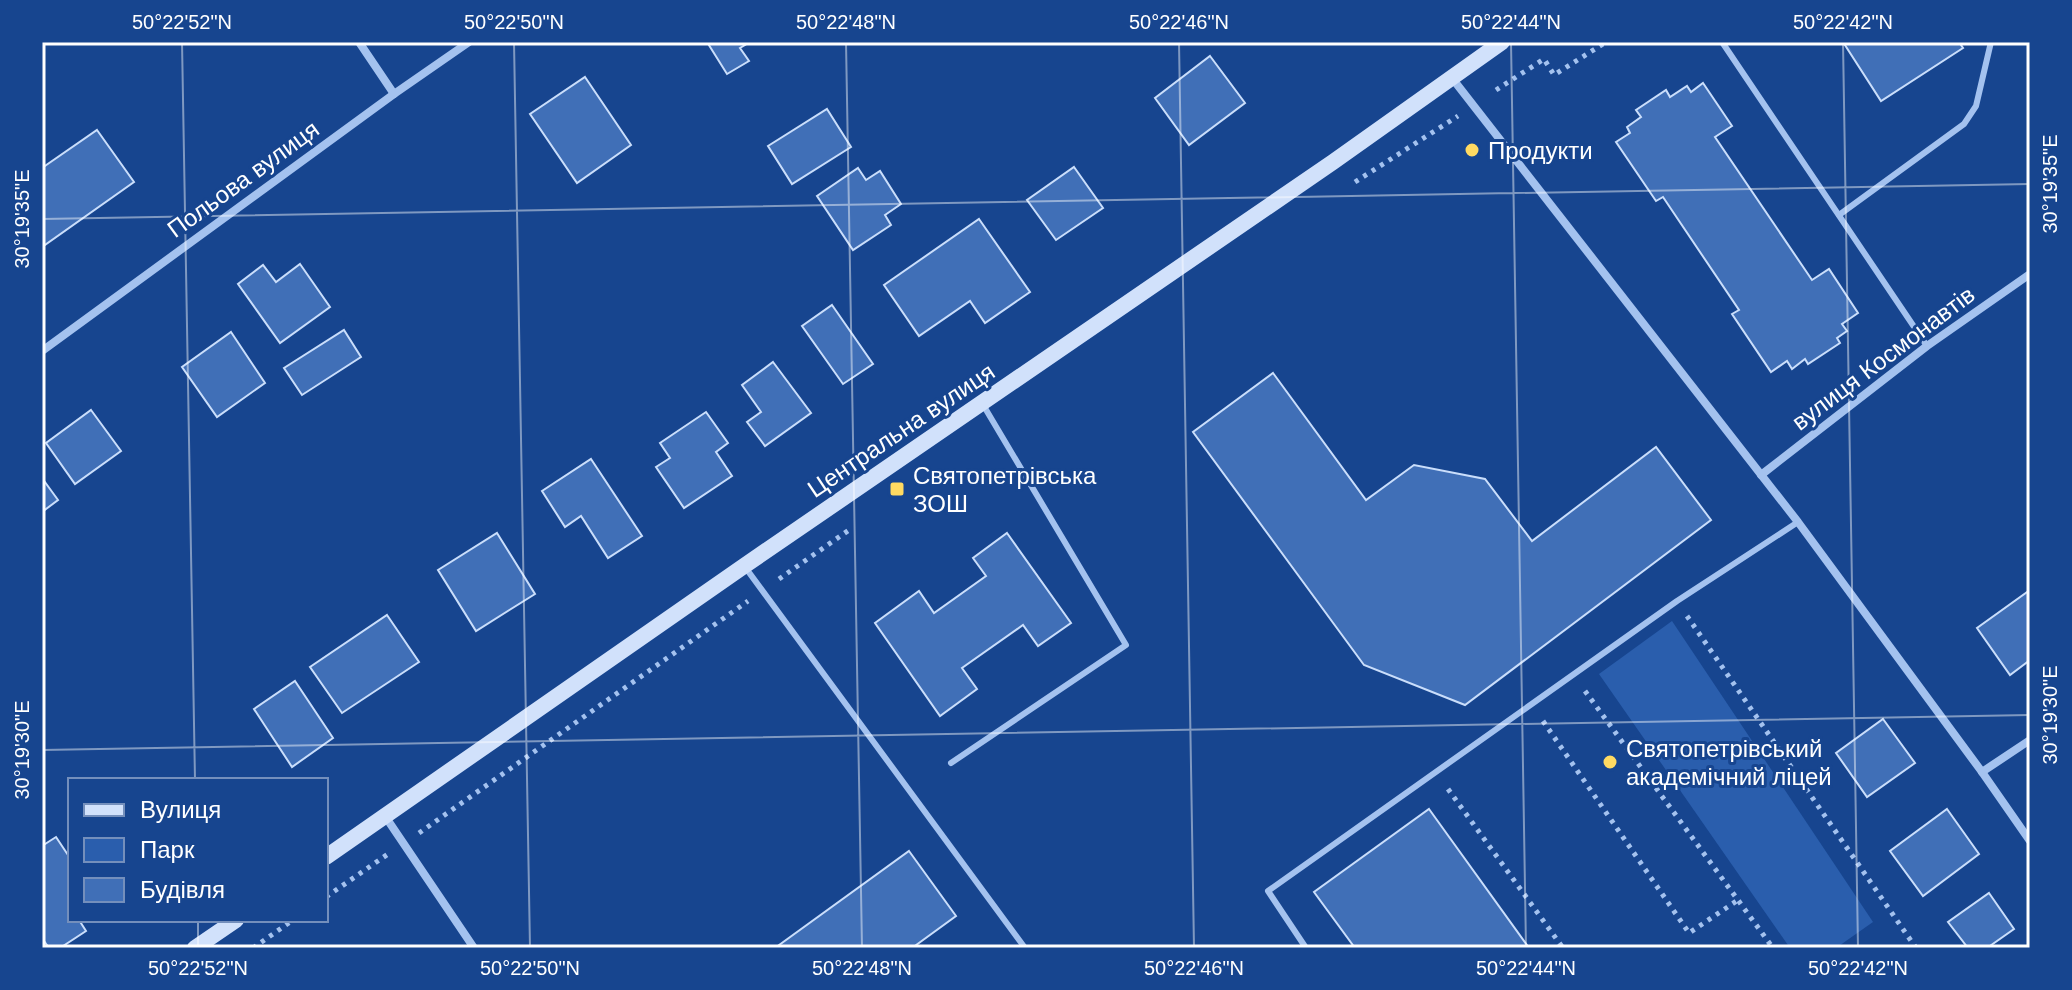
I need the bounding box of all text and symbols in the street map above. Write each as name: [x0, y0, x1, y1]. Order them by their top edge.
text: 50°22'52"N: [132, 11, 232, 33]
text: 50°22'50"N: [464, 11, 564, 33]
text: 50°22'48"N: [796, 11, 896, 33]
text: 50°22'46"N: [1129, 11, 1229, 33]
text: 50°22'44"N: [1461, 11, 1561, 33]
text: 50°22'42"N: [1793, 11, 1893, 33]
street label: Польова вулиця: [162, 115, 324, 243]
text: 30°19'35"E: [2039, 135, 2061, 234]
place label: Продукти: [1488, 137, 1593, 164]
marker: Продукти: [1463, 141, 1481, 159]
text: 30°19'35"E: [11, 170, 33, 269]
street label: вулиця Космонавтів: [1786, 281, 1980, 435]
street label: Центральна вулиця: [802, 357, 1000, 503]
place label: Святопетрівська ЗОШ: [913, 462, 1097, 517]
marker: Святопетрівська ЗОШ: [888, 480, 906, 498]
text: 30°19'30"E: [2039, 666, 2061, 765]
text: 30°19'30"E: [11, 701, 33, 800]
place label: Святопетрівський академічний ліцей: [1626, 735, 1832, 790]
marker: Святопетрівський академічний ліцей: [1601, 753, 1619, 771]
legend: [68, 778, 328, 922]
text: Вулиця: [140, 796, 221, 823]
text: Парк: [140, 836, 195, 863]
text: Будівля: [140, 876, 225, 903]
text: 50°22'52"N: [148, 957, 248, 979]
text: 50°22'50"N: [480, 957, 580, 979]
text: 50°22'48"N: [812, 957, 912, 979]
text: 50°22'46"N: [1144, 957, 1244, 979]
text: 50°22'44"N: [1476, 957, 1576, 979]
text: 50°22'42"N: [1808, 957, 1908, 979]

